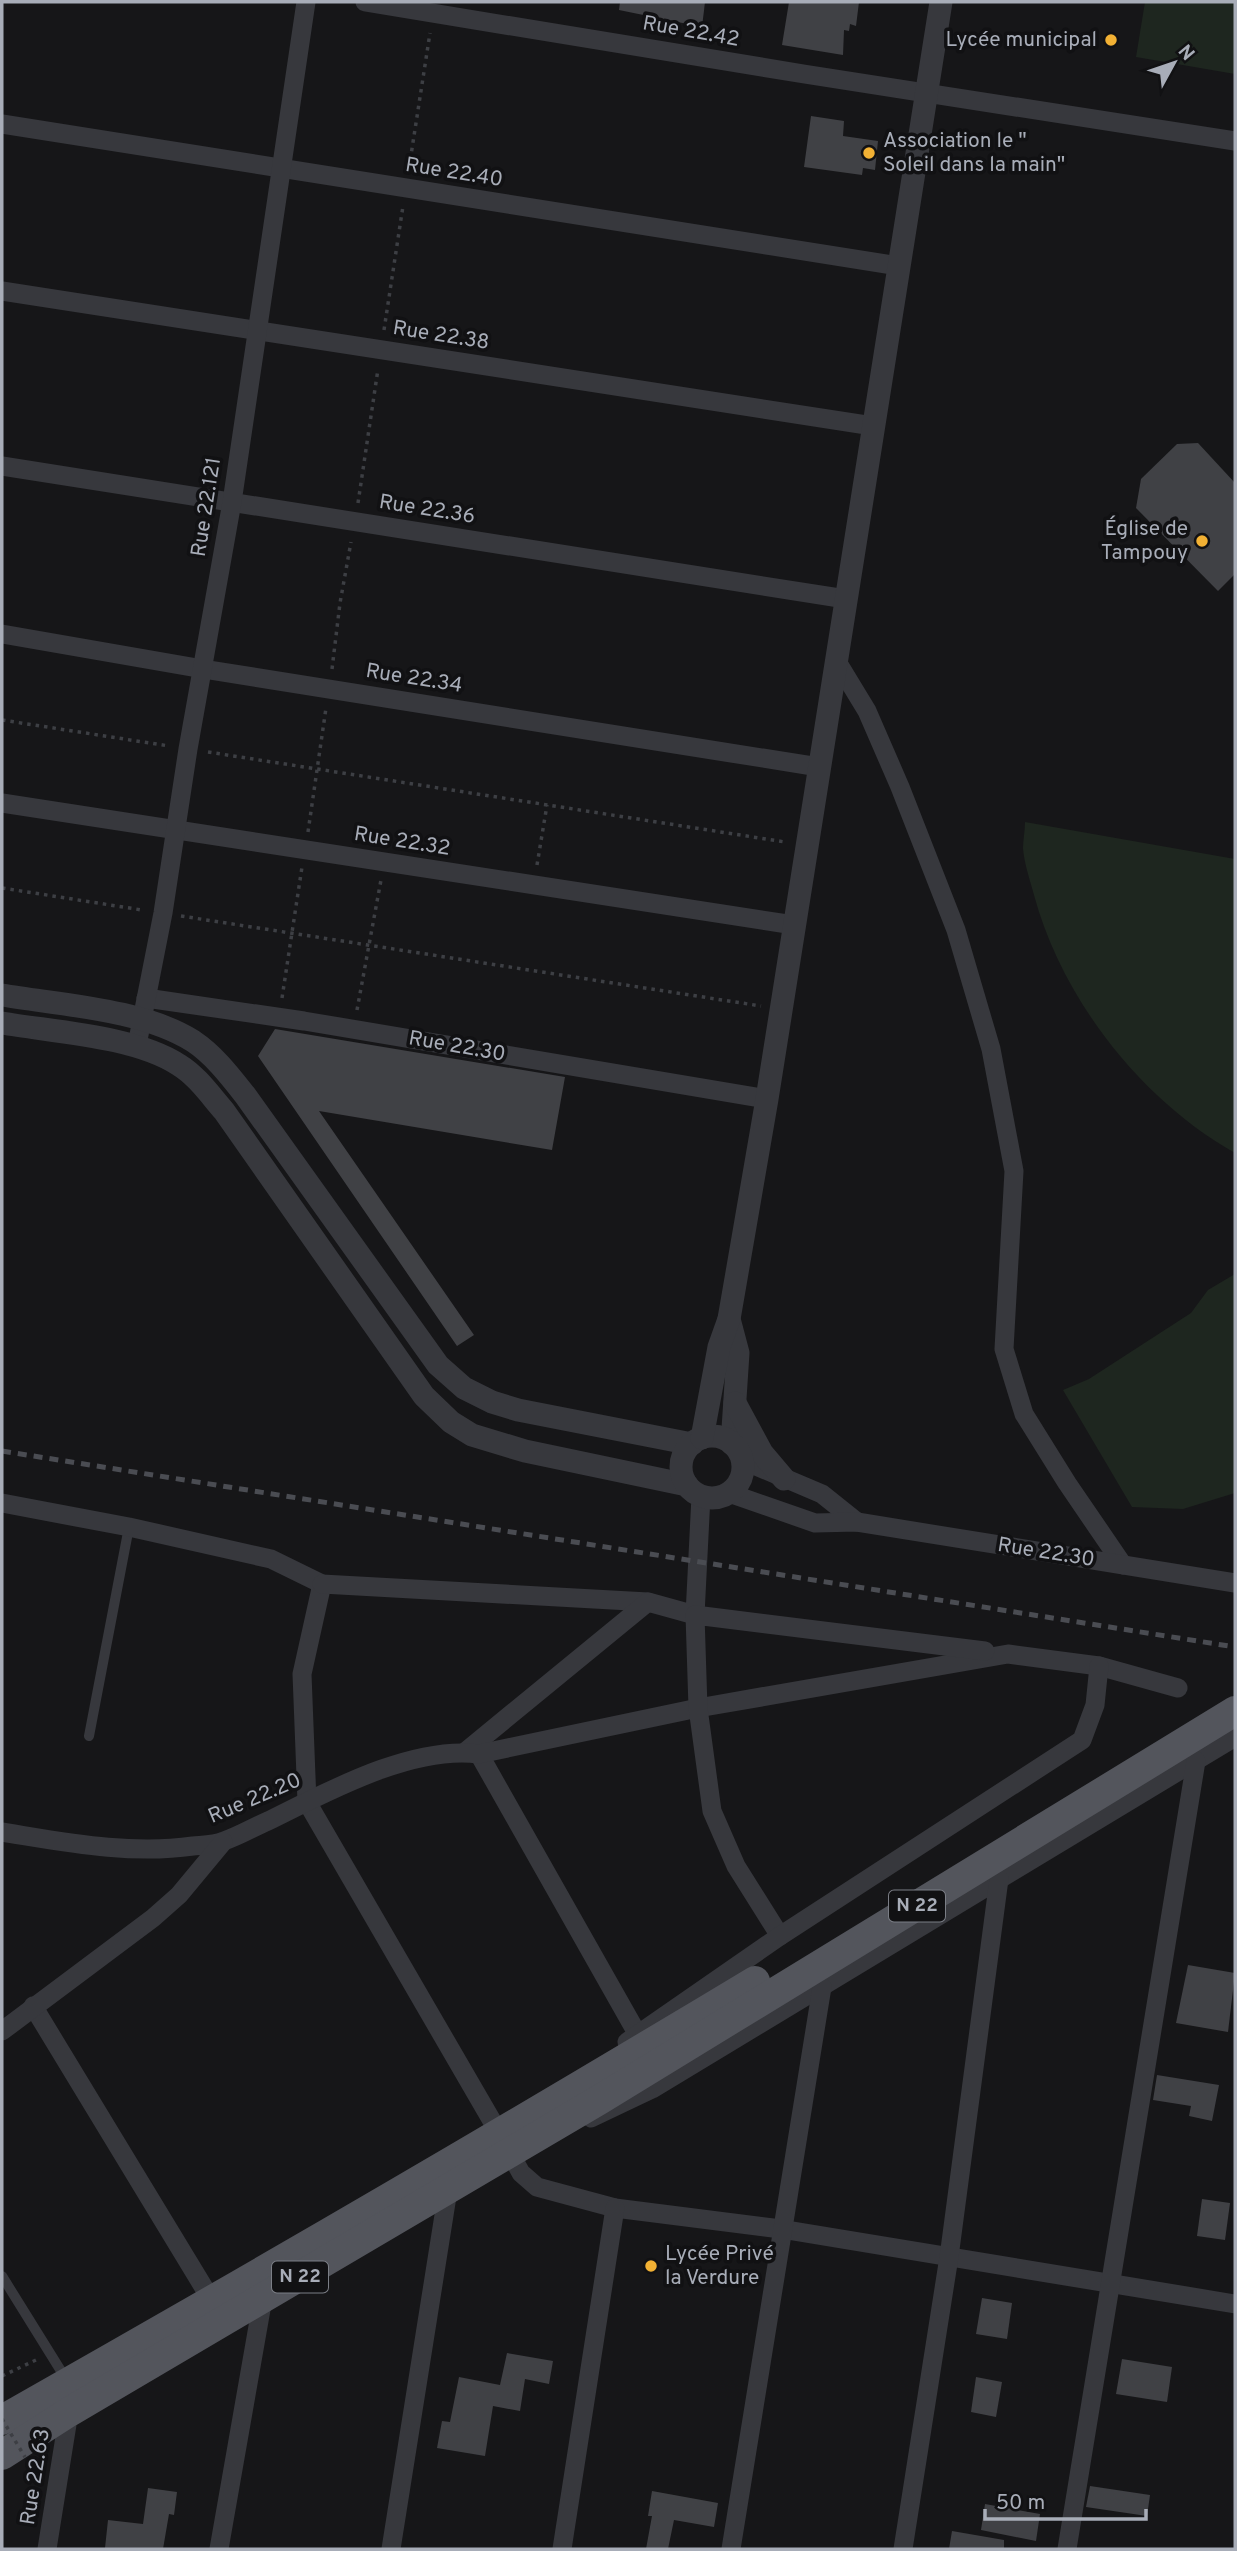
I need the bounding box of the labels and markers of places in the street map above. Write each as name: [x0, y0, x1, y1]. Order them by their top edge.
place label: Lycée municipal: [945, 27, 1097, 54]
marker: Lycée municipal: [1103, 32, 1119, 48]
place label: Association le " Soleil dans la main": [883, 128, 1065, 179]
marker: Association le " Soleil dans la main": [861, 145, 877, 161]
place label: Église de Tampouy: [1101, 515, 1188, 567]
marker: Église de Tampouy: [1194, 533, 1210, 549]
place label: Lycée Privé la Verdure: [665, 2241, 774, 2292]
marker: Lycée Privé la Verdure: [643, 2258, 659, 2274]

